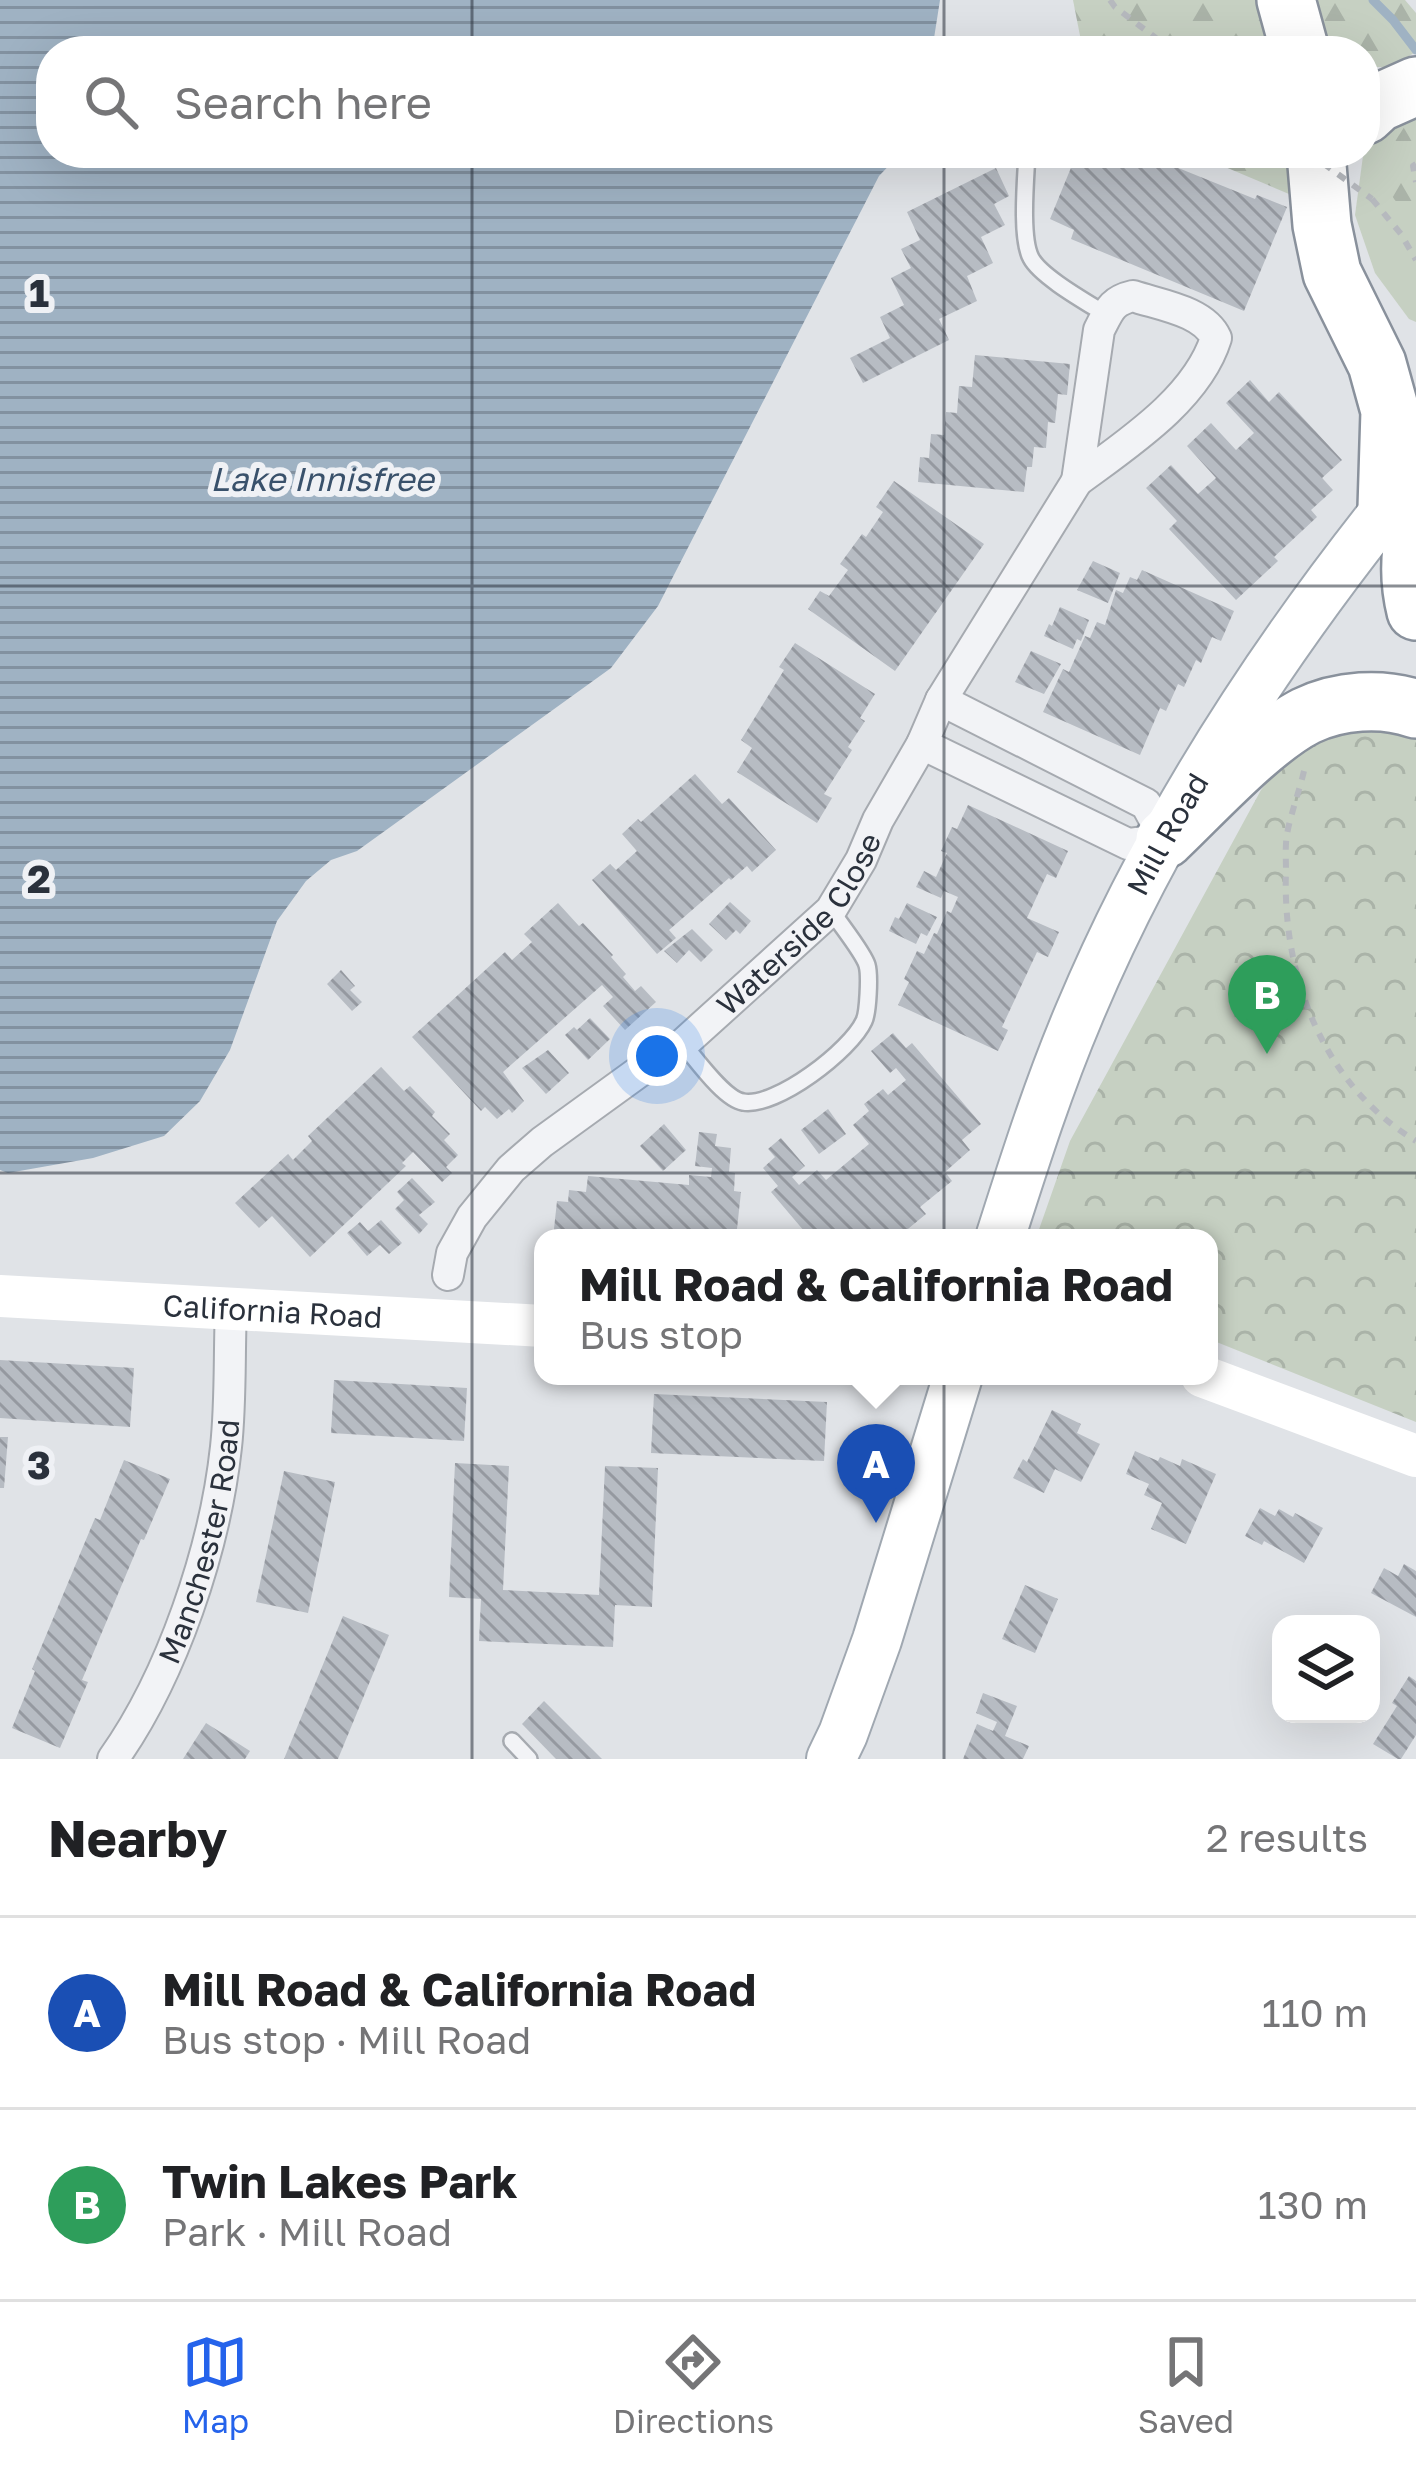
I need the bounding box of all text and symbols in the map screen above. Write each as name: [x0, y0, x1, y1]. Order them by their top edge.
search box: [36, 36, 1380, 168]
icon: search: [78, 69, 144, 135]
text: Search here: [174, 75, 432, 129]
text: 1: [29, 269, 49, 316]
water label: Lake Innisfree: [210, 459, 437, 498]
street label: Mill Road: [1119, 767, 1216, 901]
street label: Waterside Close: [709, 828, 888, 1023]
text: 2: [27, 855, 51, 902]
pin: B: [1228, 955, 1306, 1054]
your location: [627, 1026, 687, 1086]
popup: [534, 1229, 1218, 1385]
text: Mill Road & California Road: [579, 1257, 1173, 1311]
street label: California Road: [162, 1287, 383, 1335]
text: Bus stop: [579, 1311, 743, 1358]
street label: Manchester Road: [150, 1418, 246, 1669]
pin: A: [837, 1424, 915, 1523]
text: 3: [27, 1441, 51, 1488]
map controls: [1272, 1615, 1380, 1723]
button: layers: [1272, 1615, 1380, 1723]
text: Nearby: [48, 1807, 227, 1868]
text: 2 results: [1206, 1814, 1368, 1861]
text: Mill Road & California Road: [162, 1962, 756, 2016]
text: A: [73, 1989, 101, 2036]
text: 110 m: [1262, 1989, 1368, 2036]
text: Bus stop · Mill Road: [162, 2016, 531, 2063]
text: Twin Lakes Park: [162, 2154, 518, 2208]
text: B: [73, 2181, 101, 2228]
text: 130 m: [1258, 2181, 1368, 2228]
text: Park · Mill Road: [162, 2208, 452, 2255]
tab: Map: [182, 2329, 249, 2440]
tab: Directions: [613, 2329, 774, 2440]
tab: Saved: [1138, 2329, 1234, 2440]

